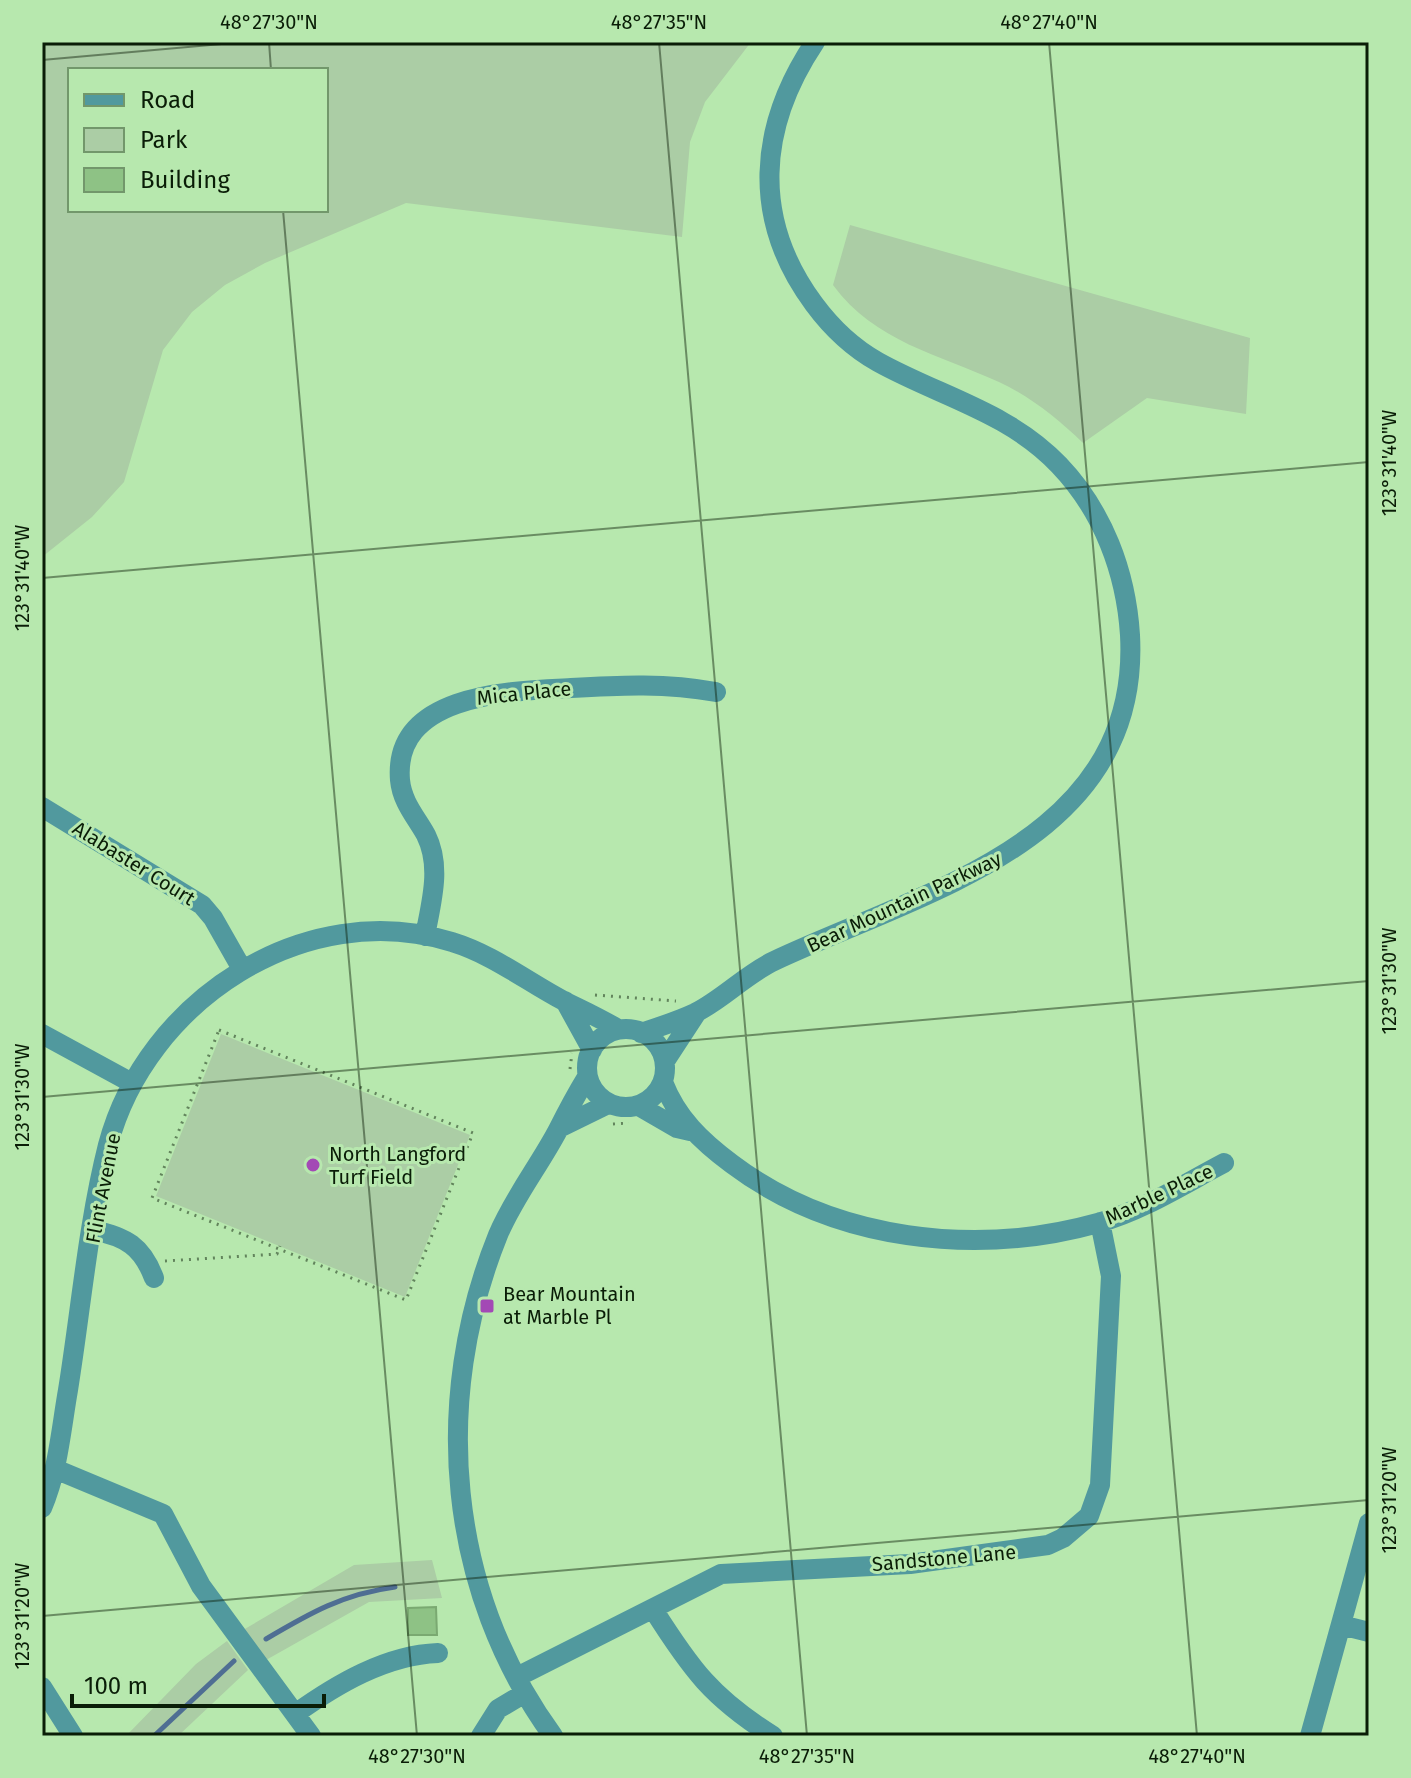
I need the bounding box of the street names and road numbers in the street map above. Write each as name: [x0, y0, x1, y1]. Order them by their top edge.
street label: Mica Place: [476, 676, 572, 710]
street label: Alabaster Court: [68, 816, 200, 911]
street label: Bear Mountain Parkway: [803, 846, 1005, 958]
street label: Flint Avenue: [81, 1131, 125, 1245]
street label: Marble Place: [1101, 1159, 1217, 1229]
street label: Sandstone Lane: [871, 1540, 1017, 1576]

